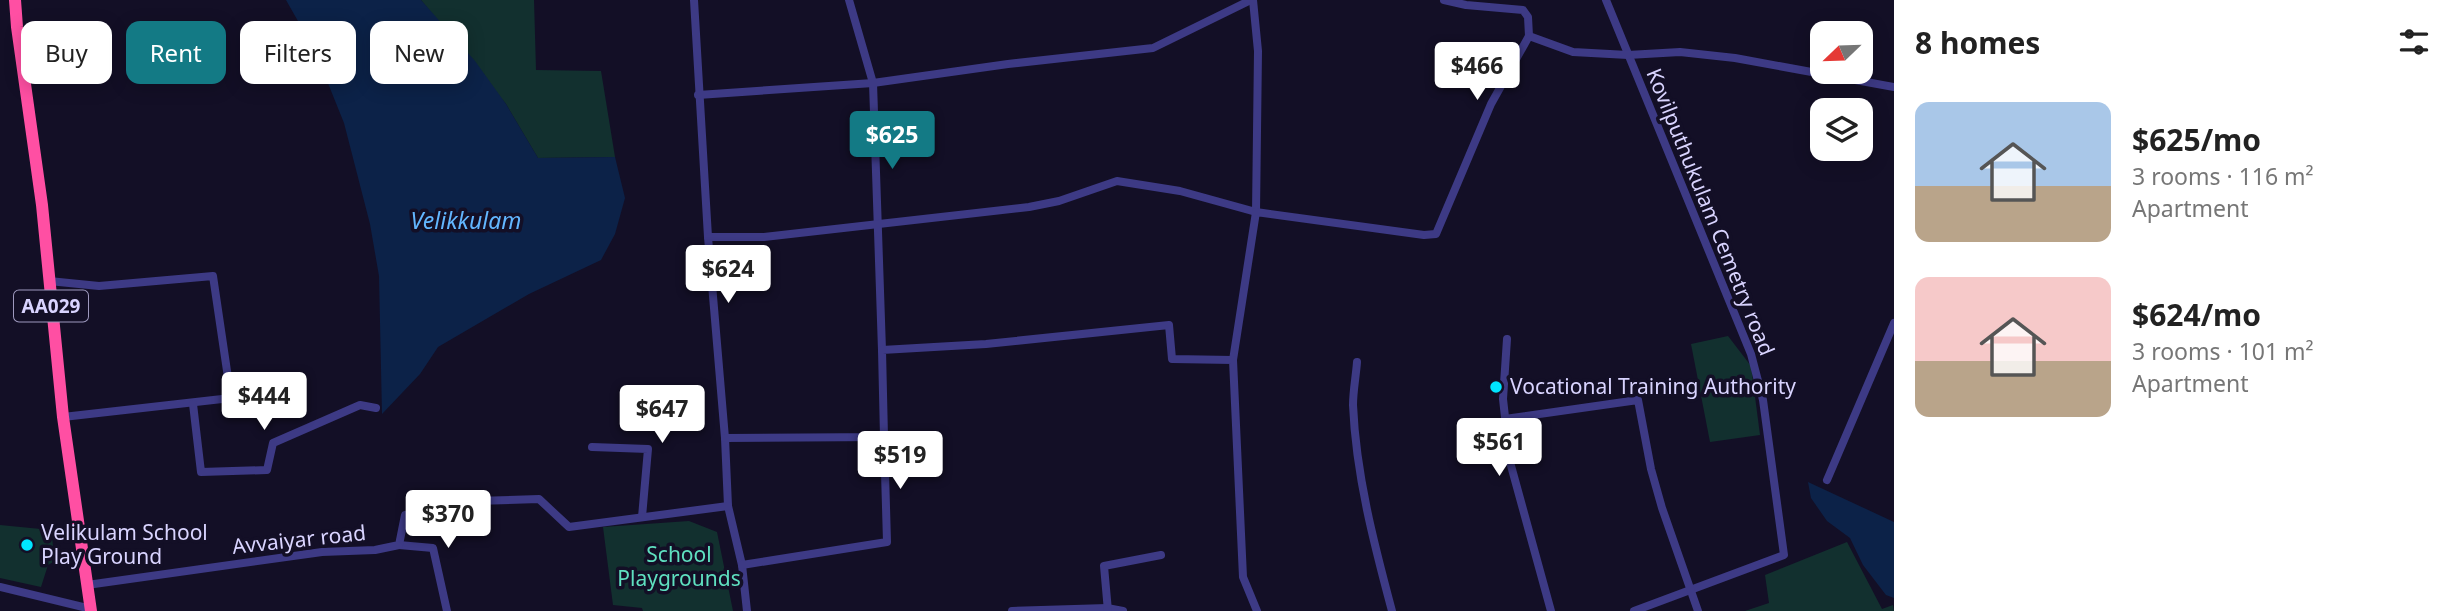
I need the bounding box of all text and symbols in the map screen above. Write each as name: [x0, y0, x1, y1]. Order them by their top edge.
chip: Buy: [21, 21, 112, 84]
chip: Rent: [126, 21, 226, 84]
chip: Filters: [240, 21, 356, 84]
chip: New: [370, 21, 468, 84]
north arrow: [1810, 21, 1872, 84]
map controls: [1810, 21, 1873, 161]
text: 8 homes: [1915, 22, 2040, 63]
icon: filters: [2395, 23, 2433, 61]
pin: $466: [1436, 42, 1518, 102]
text: $466: [1451, 49, 1503, 81]
street label: Kovilputhukulam Cemetry road: [1640, 64, 1781, 359]
button: layers: [1810, 98, 1873, 161]
pin: $625: [851, 111, 933, 171]
text: $625: [866, 118, 918, 150]
text: $625/mo: [2132, 119, 2261, 160]
icon: home: [1971, 130, 2055, 214]
text: 3 rooms · 116 m²: [2132, 160, 2314, 192]
text: Apartment: [2132, 192, 2249, 224]
water label: Velikkulam: [411, 204, 521, 236]
pin: $624: [687, 246, 769, 305]
text: $624: [702, 252, 754, 284]
road number: AA029: [14, 290, 88, 322]
text: $624/mo: [2132, 294, 2261, 335]
icon: home: [1971, 305, 2055, 389]
text: 3 rooms · 101 m²: [2132, 335, 2314, 367]
text: Apartment: [2132, 367, 2249, 399]
pin: $444: [223, 372, 305, 432]
place label: Vocational Training Authority: [1510, 372, 1796, 400]
text: $444: [238, 379, 290, 411]
marker: Vocational Training Authority: [1488, 379, 1504, 395]
pin: $647: [621, 386, 703, 445]
text: $647: [636, 392, 688, 424]
pin: $561: [1458, 419, 1540, 478]
text: $561: [1473, 425, 1525, 457]
pin: $519: [859, 432, 941, 491]
text: $519: [874, 438, 926, 470]
pin: $370: [407, 490, 489, 550]
text: $370: [422, 497, 474, 529]
place label: Velikulam School Play Ground: [41, 518, 208, 570]
street label: Avvaiyar road: [231, 518, 367, 560]
marker: Velikulam School Play Ground: [19, 537, 35, 553]
park label: School Playgrounds: [617, 540, 741, 592]

